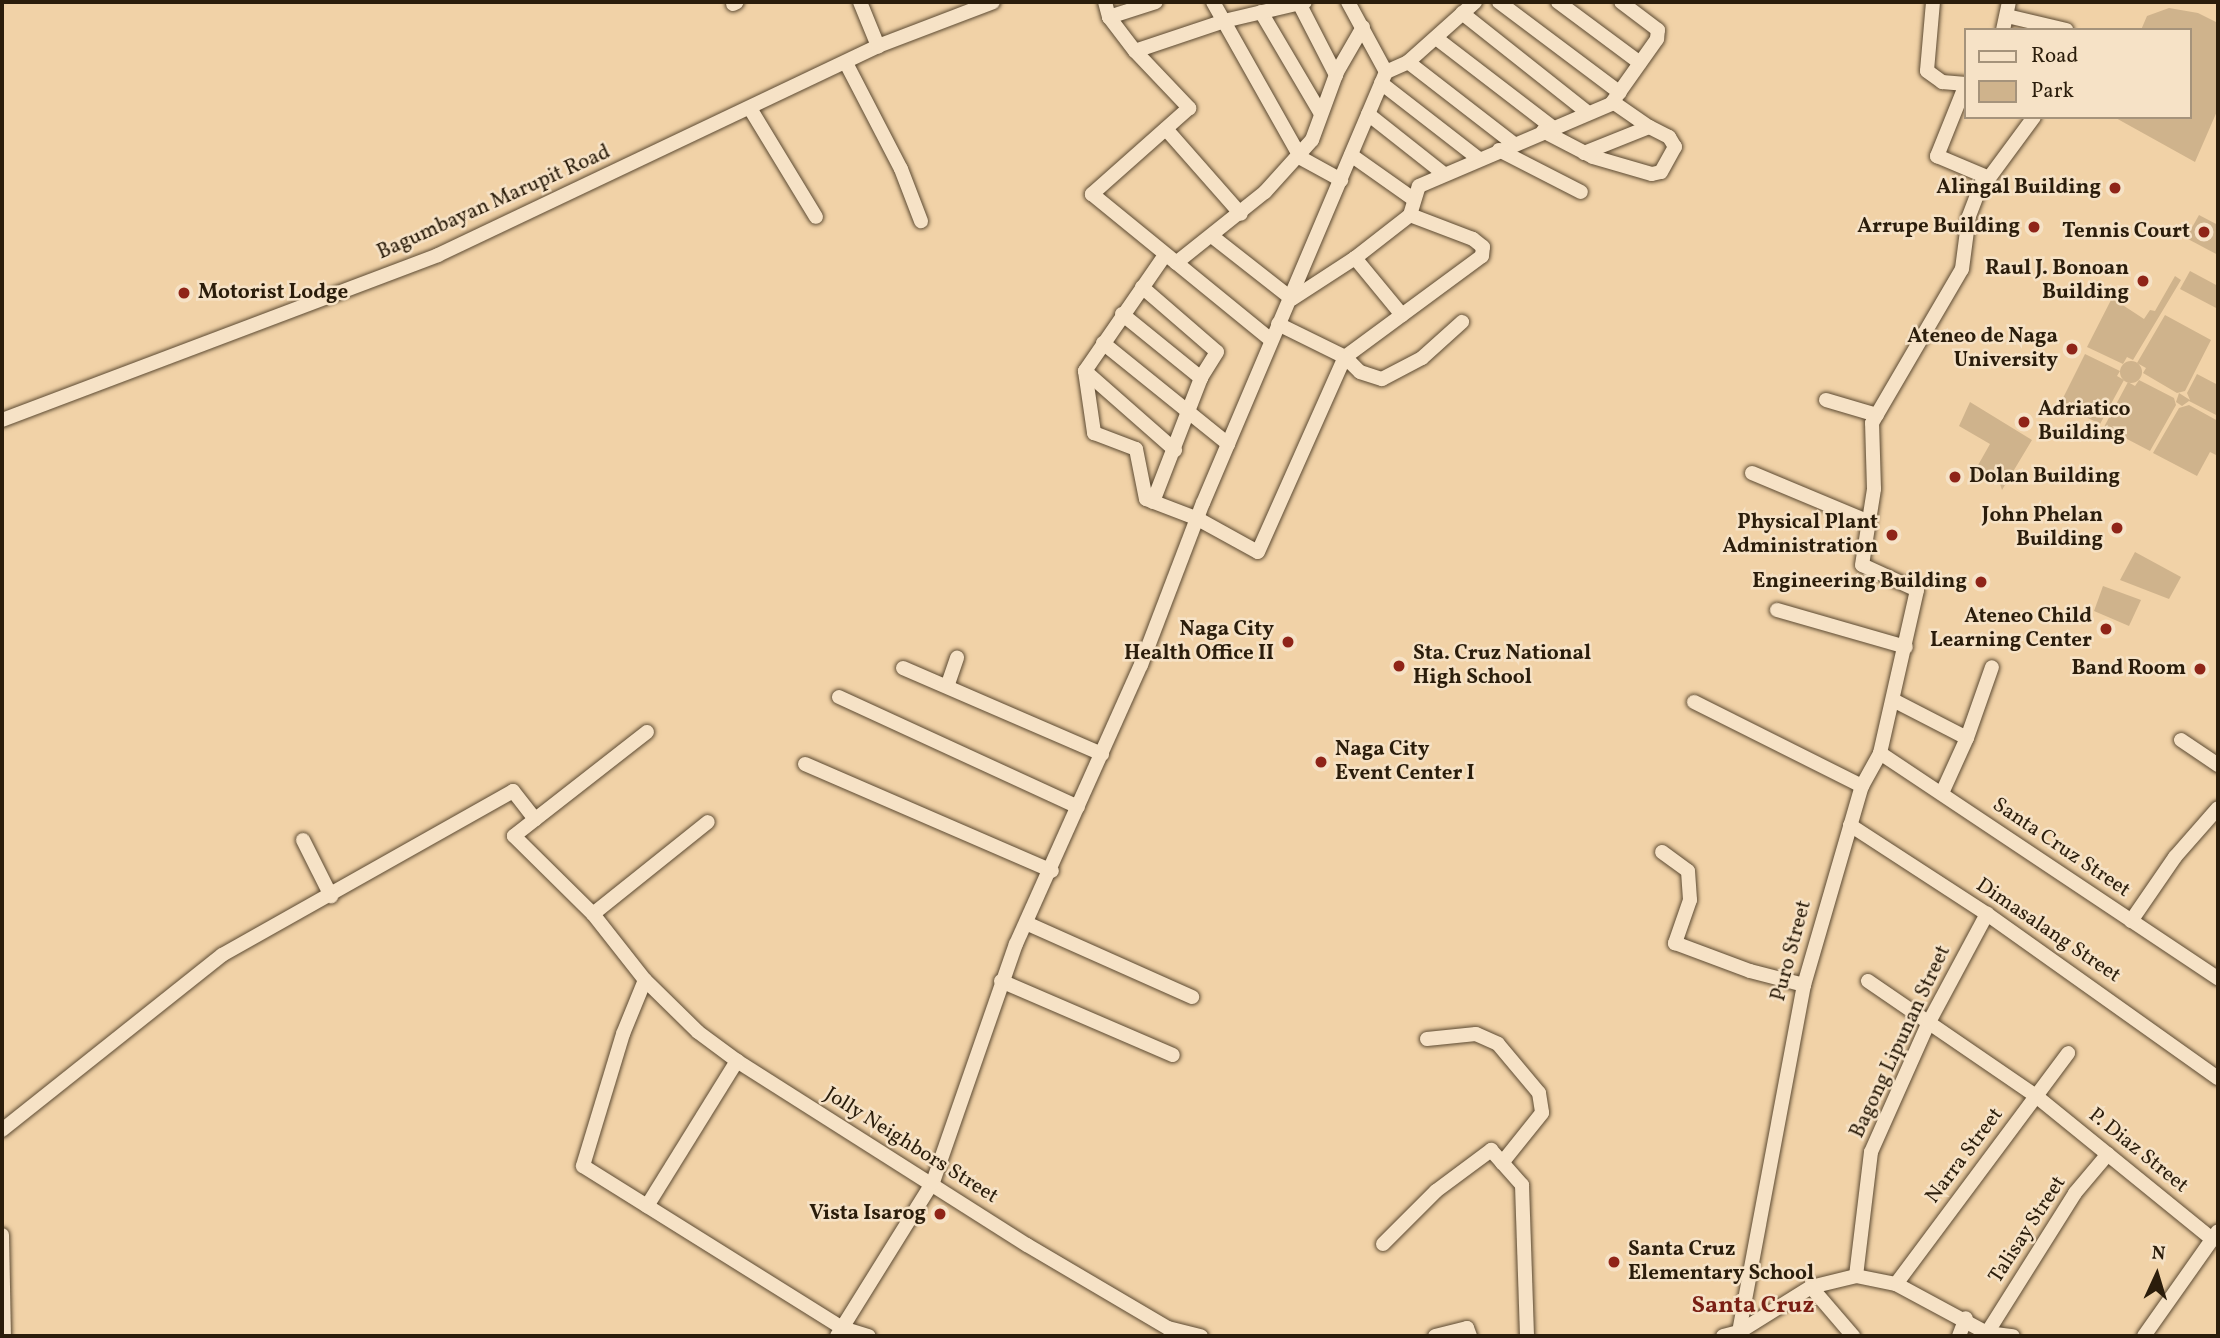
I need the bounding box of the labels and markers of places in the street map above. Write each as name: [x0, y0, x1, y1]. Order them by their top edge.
place label: Alingal Building: [1936, 175, 2101, 201]
marker: Alingal Building: [2107, 180, 2123, 196]
place label: Arrupe Building: [1857, 214, 2020, 240]
marker: Arrupe Building: [2026, 219, 2042, 235]
place label: Tennis Court: [2062, 219, 2190, 245]
marker: Tennis Court: [2196, 224, 2212, 240]
place label: Raul J. Bonoan Building: [1985, 256, 2129, 306]
marker: Raul J. Bonoan Building: [2135, 273, 2151, 289]
place label: Motorist Lodge: [198, 280, 348, 306]
marker: Motorist Lodge: [176, 285, 192, 301]
place label: Ateneo de Naga University: [1907, 324, 2058, 374]
marker: Ateneo de Naga University: [2064, 341, 2080, 357]
place label: Adriatico Building: [2038, 397, 2131, 447]
marker: Adriatico Building: [2016, 414, 2032, 430]
place label: Dolan Building: [1969, 464, 2120, 490]
marker: Dolan Building: [1947, 469, 1963, 485]
place label: John Phelan Building: [1982, 503, 2103, 553]
place label: Physical Plant Administration: [1723, 510, 1878, 560]
marker: John Phelan Building: [2109, 520, 2125, 536]
marker: Physical Plant Administration: [1884, 527, 1900, 543]
place label: Engineering Building: [1752, 569, 1967, 595]
marker: Engineering Building: [1973, 574, 1989, 590]
place label: Ateneo Child Learning Center: [1930, 604, 2092, 654]
place label: Naga City Health Office II: [1124, 617, 1274, 667]
marker: Ateneo Child Learning Center: [2098, 621, 2114, 637]
marker: Naga City Health Office II: [1280, 634, 1296, 650]
place label: Sta. Cruz National High School: [1413, 641, 1591, 691]
place label: Band Room: [2071, 656, 2186, 682]
marker: Sta. Cruz National High School: [1391, 658, 1407, 674]
marker: Band Room: [2192, 661, 2208, 677]
place label: Naga City Event Center I: [1335, 737, 1475, 787]
marker: Naga City Event Center I: [1313, 754, 1329, 770]
place label: Vista Isarog: [809, 1201, 926, 1227]
marker: Vista Isarog: [932, 1206, 948, 1222]
place label: Santa Cruz Elementary School: [1628, 1237, 1814, 1287]
marker: Santa Cruz Elementary School: [1606, 1254, 1622, 1270]

